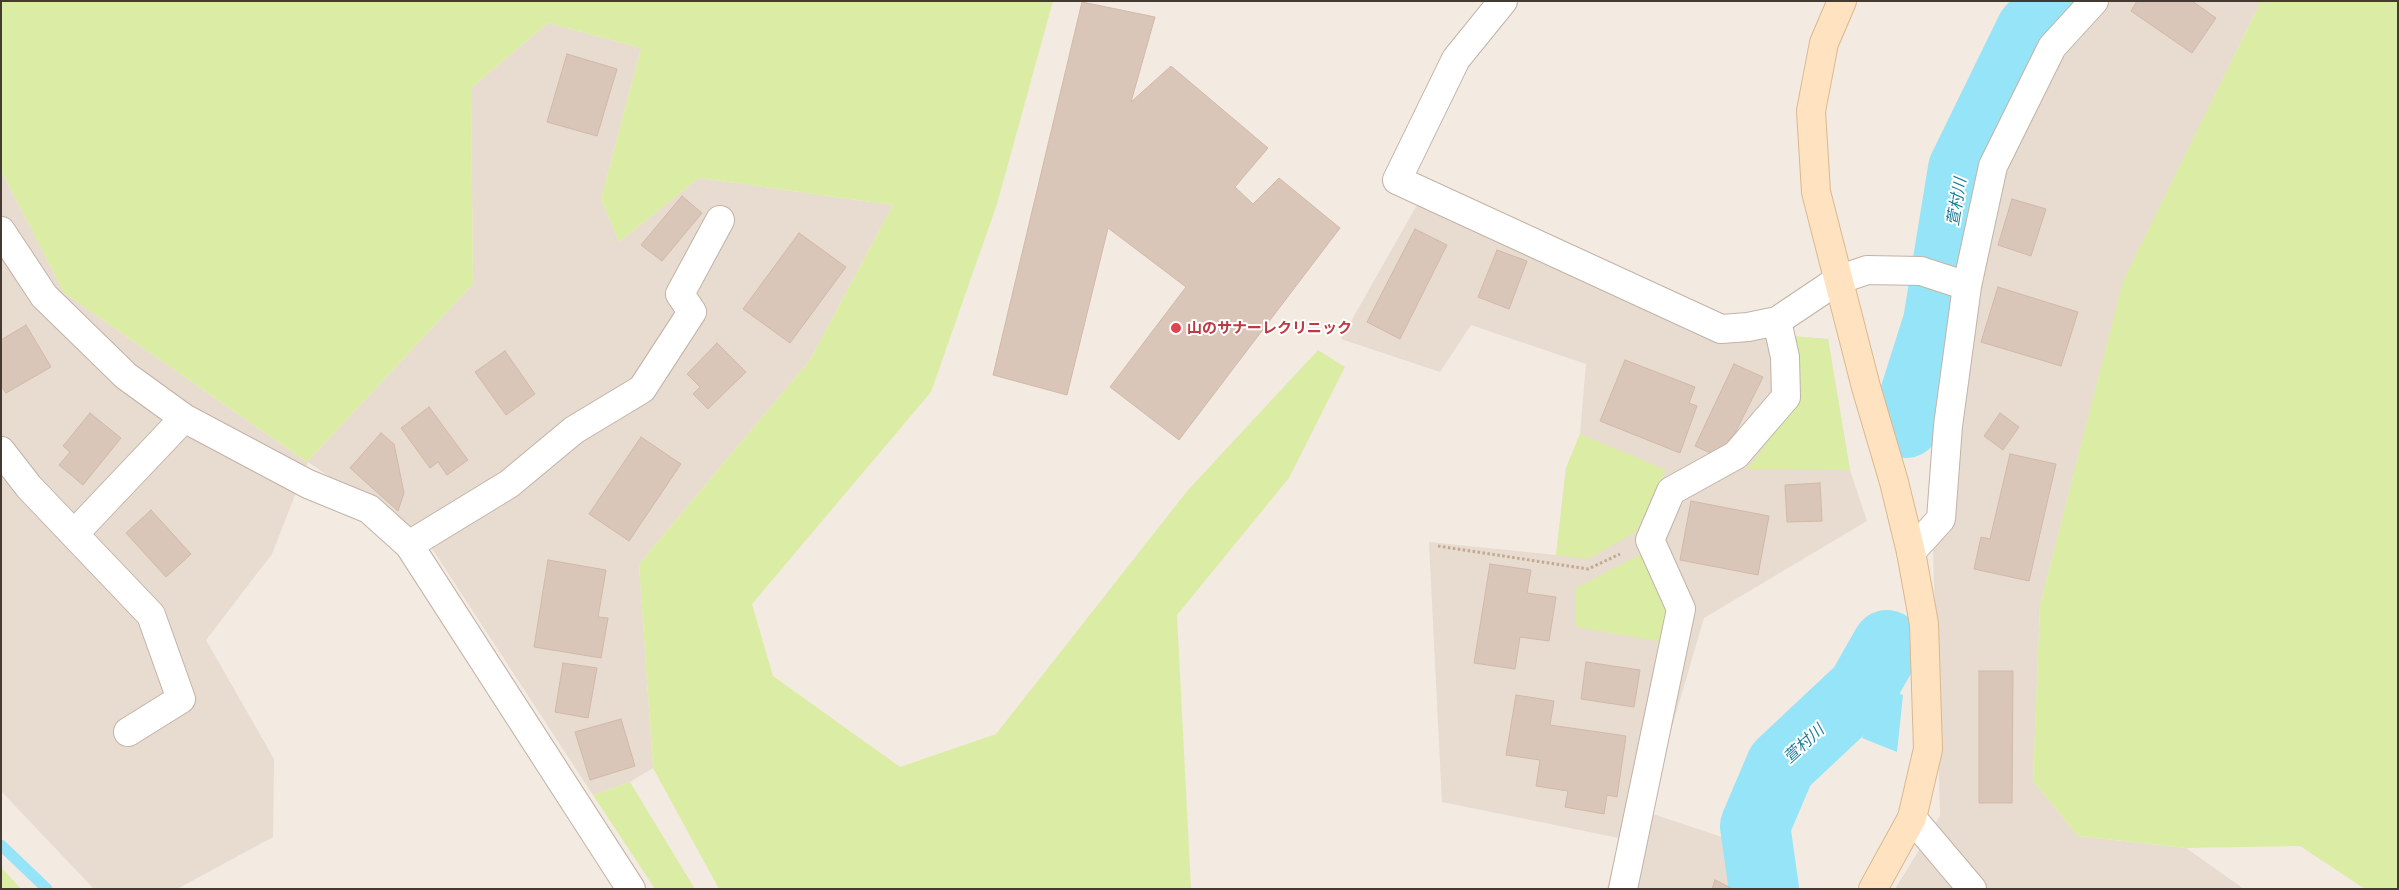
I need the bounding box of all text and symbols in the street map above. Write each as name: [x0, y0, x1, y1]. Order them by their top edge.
water label: 萱村川: [1944, 177, 1970, 227]
place label: 山のサナーレクリニック: [1187, 319, 1352, 337]
marker: 山のサナーレクリニック: [1169, 321, 1183, 335]
water label: 萱村川: [1780, 721, 1828, 767]

